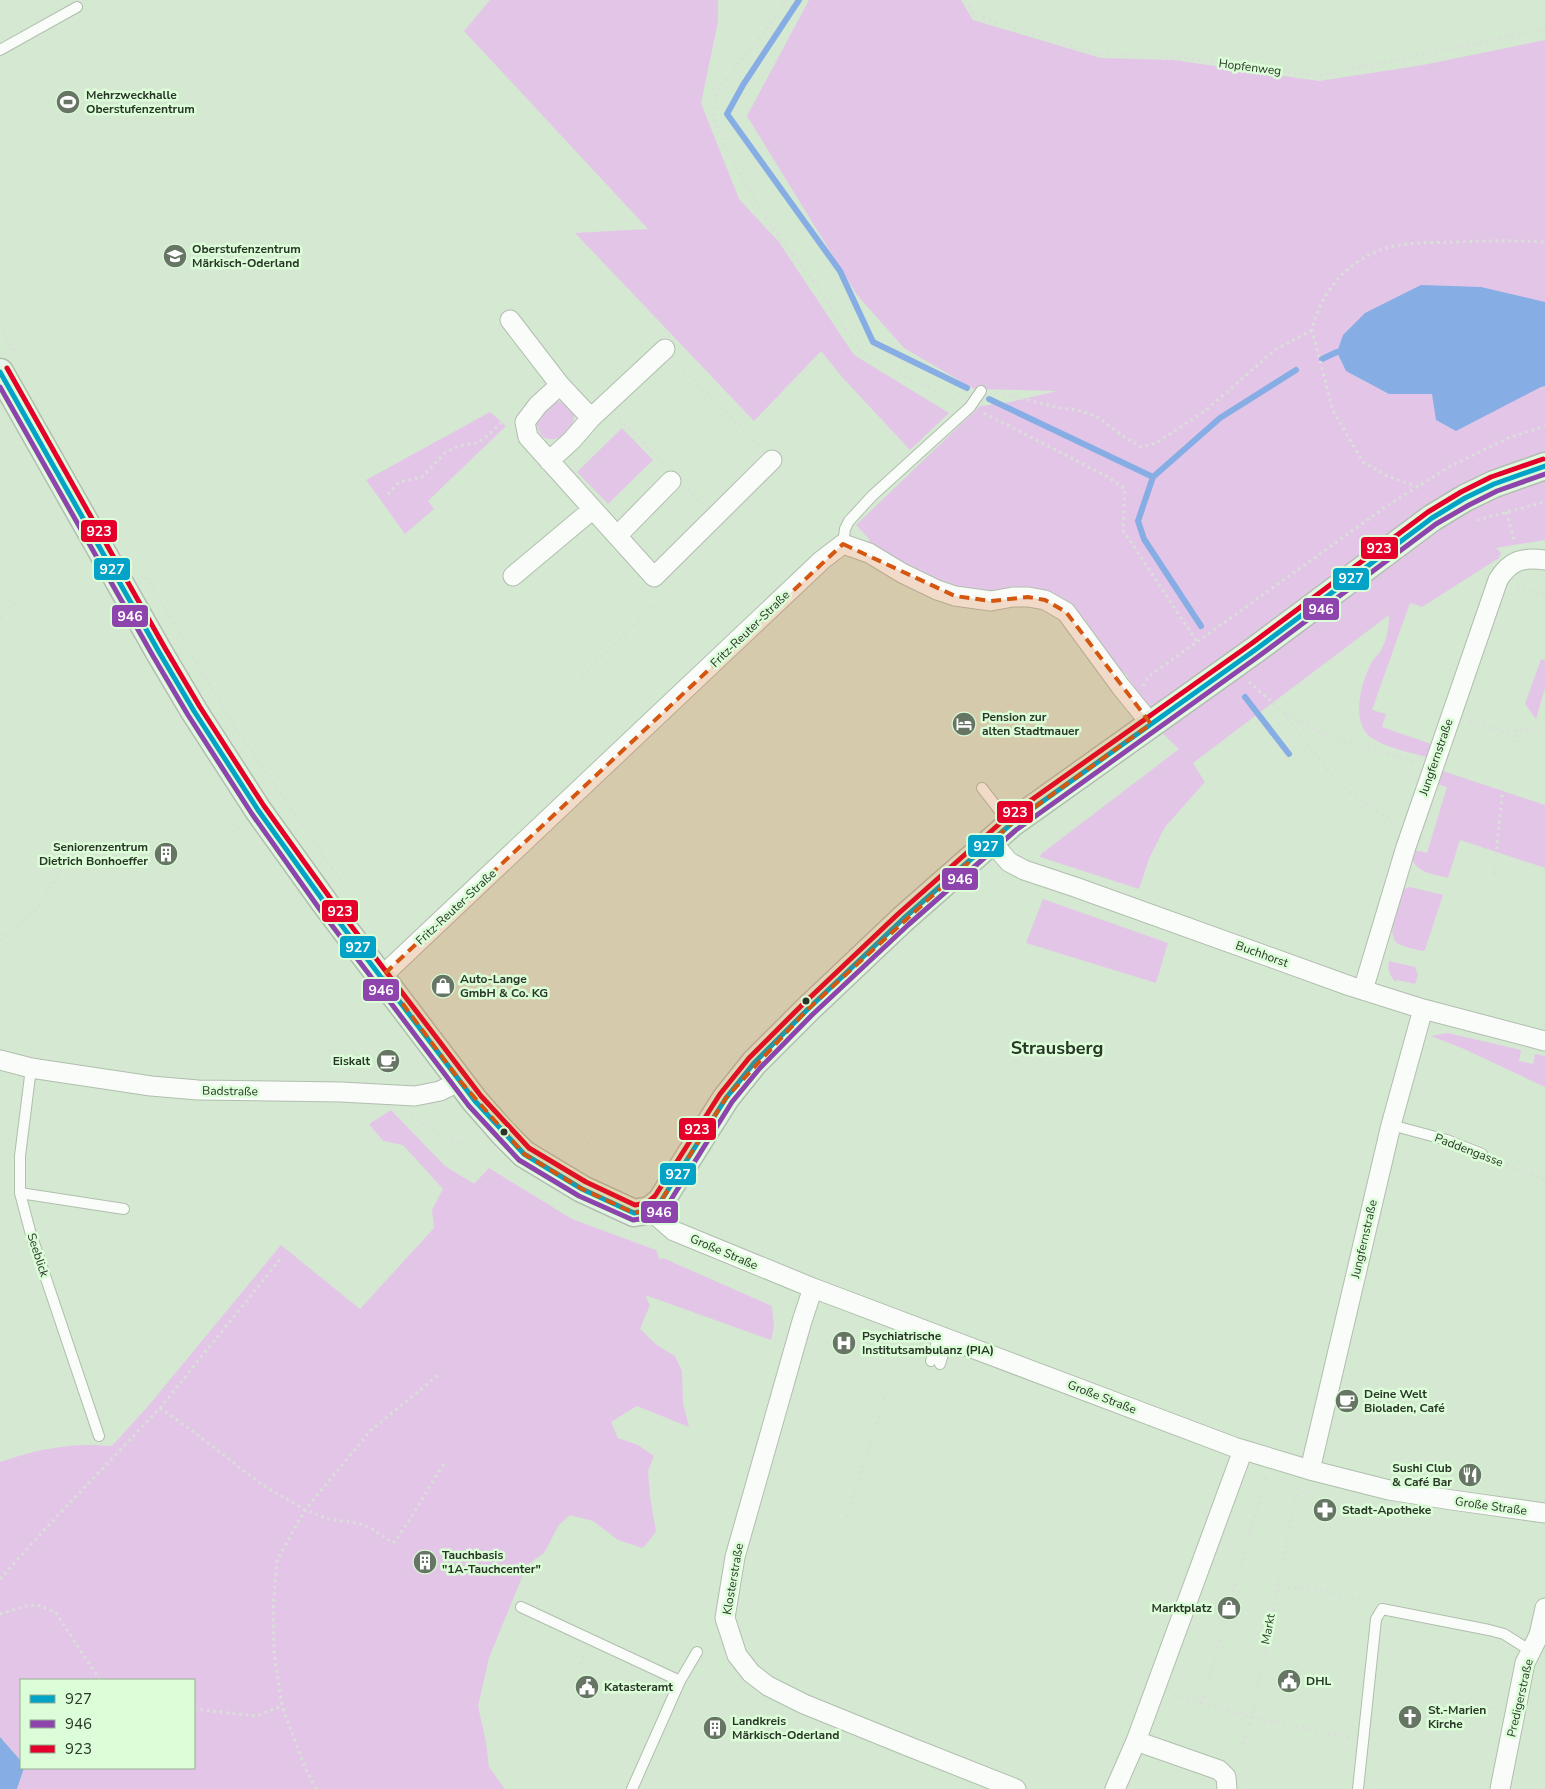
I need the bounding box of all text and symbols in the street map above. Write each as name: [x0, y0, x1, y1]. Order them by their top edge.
street label: Hopfenweg: [1218, 55, 1282, 79]
place label: Mehrzweckhalle Oberstufenzentrum: [86, 87, 195, 117]
sports icon: Mehrzweckhalle Oberstufenzentrum: [55, 89, 81, 115]
place label: Oberstufenzentrum Märkisch-Oderland: [192, 241, 301, 271]
school or university icon: Oberstufenzentrum Märkisch-Oderland: [162, 243, 188, 269]
line badge: 923: [80, 519, 118, 543]
text: 923: [86, 522, 112, 541]
line badge: 923: [1360, 536, 1399, 560]
text: 923: [1366, 539, 1392, 558]
line badge: 927: [93, 557, 131, 581]
text: 927: [99, 560, 125, 579]
line badge: 927: [1332, 567, 1370, 591]
text: 927: [1338, 569, 1364, 588]
street label: Fritz-Reuter-Straße: [707, 587, 793, 671]
line badge: 946: [1302, 597, 1340, 621]
text: 946: [1308, 600, 1334, 619]
line badge: 946: [111, 604, 149, 628]
text: 946: [117, 607, 143, 626]
place label: Pension zur alten Stadtmauer: [982, 709, 1080, 739]
hotel icon: Pension zur alten Stadtmauer: [951, 711, 977, 737]
street label: Jungfernstraße: [1415, 717, 1457, 798]
line badge: 923: [996, 800, 1034, 824]
text: 923: [1002, 803, 1028, 822]
line badge: 927: [967, 834, 1005, 858]
text: 927: [973, 837, 999, 856]
place label: Seniorenzentrum Dietrich Bonhoeffer: [39, 839, 148, 869]
building icon: Seniorenzentrum Dietrich Bonhoeffer: [153, 841, 179, 867]
street label: Fritz-Reuter-Straße: [412, 866, 500, 948]
line badge: 946: [941, 867, 979, 891]
text: 946: [947, 870, 973, 889]
line badge: 923: [321, 899, 359, 923]
text: 923: [327, 902, 353, 921]
line badge: 927: [339, 935, 377, 959]
street label: Buchhorst: [1233, 937, 1291, 971]
text: 927: [345, 938, 371, 957]
place label: Auto-Lange GmbH & Co. KG: [460, 971, 548, 1001]
shop icon: Auto-Lange GmbH & Co. KG: [430, 973, 456, 999]
line badge: 946: [362, 978, 400, 1002]
text: 946: [368, 981, 394, 1000]
unlabelled marker: [801, 996, 811, 1006]
district label: Strausberg: [1011, 1036, 1103, 1060]
cafe icon: Eiskalt: [375, 1048, 401, 1074]
place label: Eiskalt: [333, 1053, 370, 1069]
street label: Badstraße: [202, 1083, 258, 1099]
line badge: 923: [678, 1117, 717, 1141]
text: 923: [684, 1120, 710, 1139]
unlabelled marker: [499, 1127, 509, 1137]
street label: Paddengasse: [1432, 1130, 1506, 1170]
line badge: 927: [659, 1162, 697, 1186]
text: 927: [665, 1165, 691, 1184]
street label: Jungfernstraße: [1347, 1198, 1381, 1281]
line badge: 946: [640, 1200, 679, 1224]
text: 946: [646, 1203, 672, 1222]
street label: Große Straße: [688, 1230, 760, 1274]
street label: Seeblick: [23, 1231, 53, 1280]
place label: Psychiatrische Institutsambulanz (PIA): [862, 1328, 994, 1358]
hospital icon: Psychiatrische Institutsambulanz (PIA): [831, 1330, 857, 1356]
street label: Große Straße: [1065, 1377, 1139, 1417]
place label: Deine Welt Bioladen, Café: [1364, 1386, 1445, 1416]
cafe icon: Deine Welt Bioladen, Café: [1334, 1388, 1360, 1414]
place label: Sushi Club & Café Bar: [1392, 1460, 1452, 1490]
restaurant icon: Sushi Club & Café Bar: [1457, 1462, 1483, 1488]
street label: Große Straße: [1454, 1493, 1528, 1519]
pharmacy icon: Stadt-Apotheke: [1312, 1497, 1338, 1523]
place label: Stadt-Apotheke: [1342, 1502, 1432, 1518]
street label: Klosterstraße: [719, 1542, 747, 1616]
place label: Tauchbasis "1A-Tauchcenter": [442, 1547, 541, 1577]
building icon: Tauchbasis "1A-Tauchcenter": [412, 1549, 438, 1575]
shop icon: Marktplatz: [1216, 1595, 1242, 1621]
place label: Marktplatz: [1152, 1600, 1212, 1616]
street label: Markt: [1257, 1611, 1279, 1646]
street label: Predigerstraße: [1503, 1657, 1537, 1739]
public building icon: DHL: [1276, 1668, 1302, 1694]
place label: DHL: [1306, 1673, 1331, 1689]
public building icon: Katasteramt: [574, 1674, 600, 1700]
legend: [20, 1679, 195, 1769]
place label: Katasteramt: [604, 1679, 673, 1695]
text: 927: [65, 1689, 92, 1709]
place label: St.-Marien Kirche: [1428, 1702, 1486, 1732]
church icon: St.-Marien Kirche: [1397, 1704, 1423, 1730]
place label: Landkreis Märkisch-Oderland: [732, 1713, 839, 1743]
text: 946: [65, 1714, 92, 1734]
building icon: Landkreis Märkisch-Oderland: [702, 1715, 728, 1741]
text: 923: [65, 1739, 92, 1759]

